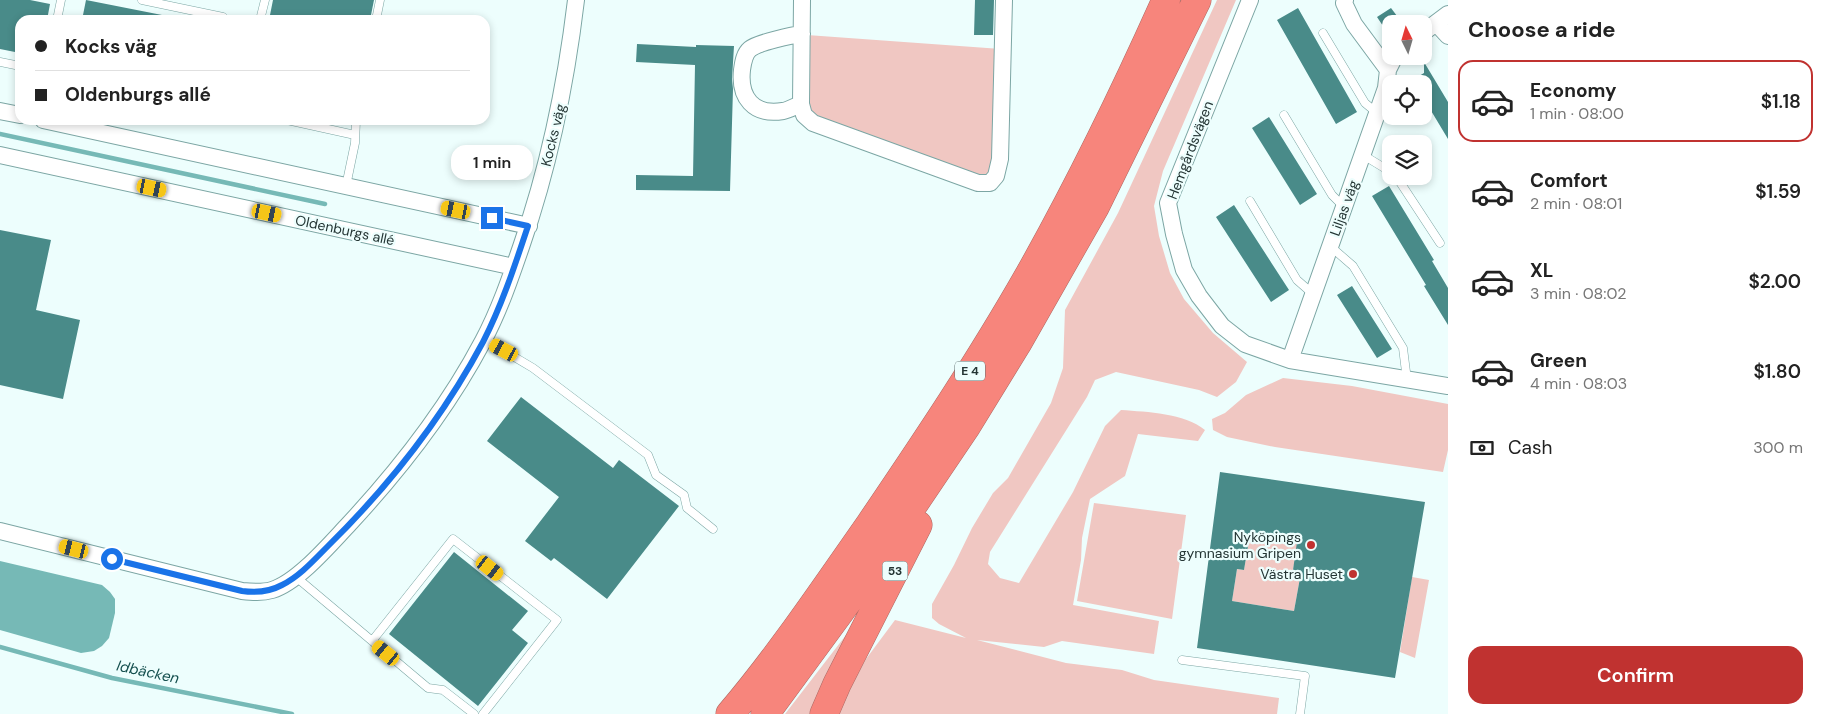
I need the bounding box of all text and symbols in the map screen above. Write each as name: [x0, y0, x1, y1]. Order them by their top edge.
north arrow: [1382, 15, 1432, 65]
map controls: [1382, 15, 1432, 185]
text: Choose a ride: [1468, 15, 1616, 44]
text: Kocks väg: [65, 34, 157, 59]
button: locate: [1382, 75, 1432, 125]
text: Economy: [1530, 78, 1617, 103]
icon: car: [1470, 79, 1515, 124]
text: Oldenburgs allé: [65, 82, 211, 107]
text: $1.18: [1761, 89, 1801, 114]
street label: Hemgårdsvägen: [1163, 98, 1217, 202]
street label: Kocks väg: [537, 102, 570, 168]
text: 1 min · 08:00: [1530, 103, 1624, 124]
button: layers: [1382, 135, 1432, 185]
callout: 1 min: [451, 146, 533, 180]
text: 1 min: [473, 152, 511, 173]
text: Comfort: [1530, 168, 1608, 193]
icon: car: [1470, 169, 1515, 214]
street label: Liljas väg: [1326, 177, 1362, 238]
car: [135, 178, 168, 198]
text: $1.59: [1755, 179, 1801, 204]
text: 2 min · 08:01: [1530, 193, 1622, 214]
car: [439, 200, 472, 220]
car: [250, 203, 283, 223]
route end: [481, 207, 503, 229]
street label: Oldenburgs allé: [294, 211, 396, 249]
text: XL: [1530, 258, 1553, 283]
icon: car: [1470, 259, 1515, 304]
text: $2.00: [1748, 269, 1801, 294]
text: 3 min · 08:02: [1530, 283, 1627, 304]
car: [487, 336, 520, 364]
text: Green: [1530, 348, 1587, 373]
icon: car: [1470, 349, 1515, 394]
text: $1.80: [1753, 359, 1801, 384]
road number: E 4: [955, 362, 985, 381]
text: 4 min · 08:03: [1530, 373, 1627, 394]
icon: cash: [1468, 434, 1496, 462]
text: Cash: [1508, 435, 1552, 460]
text: 300 m: [1753, 437, 1803, 458]
place label: Nyköpings gymnasium Gripen: [1179, 528, 1301, 562]
car: [57, 538, 90, 560]
marker: Nyköpings gymnasium Gripen: [1305, 539, 1317, 551]
route start: [101, 548, 123, 570]
car: [473, 553, 506, 583]
road number: 53: [882, 562, 908, 580]
place label: Västra Huset: [1260, 565, 1343, 583]
marker: Västra Huset: [1347, 568, 1359, 580]
car: [369, 638, 402, 668]
button: Confirm: [1468, 646, 1803, 704]
water label: Idbäcken: [115, 656, 182, 688]

